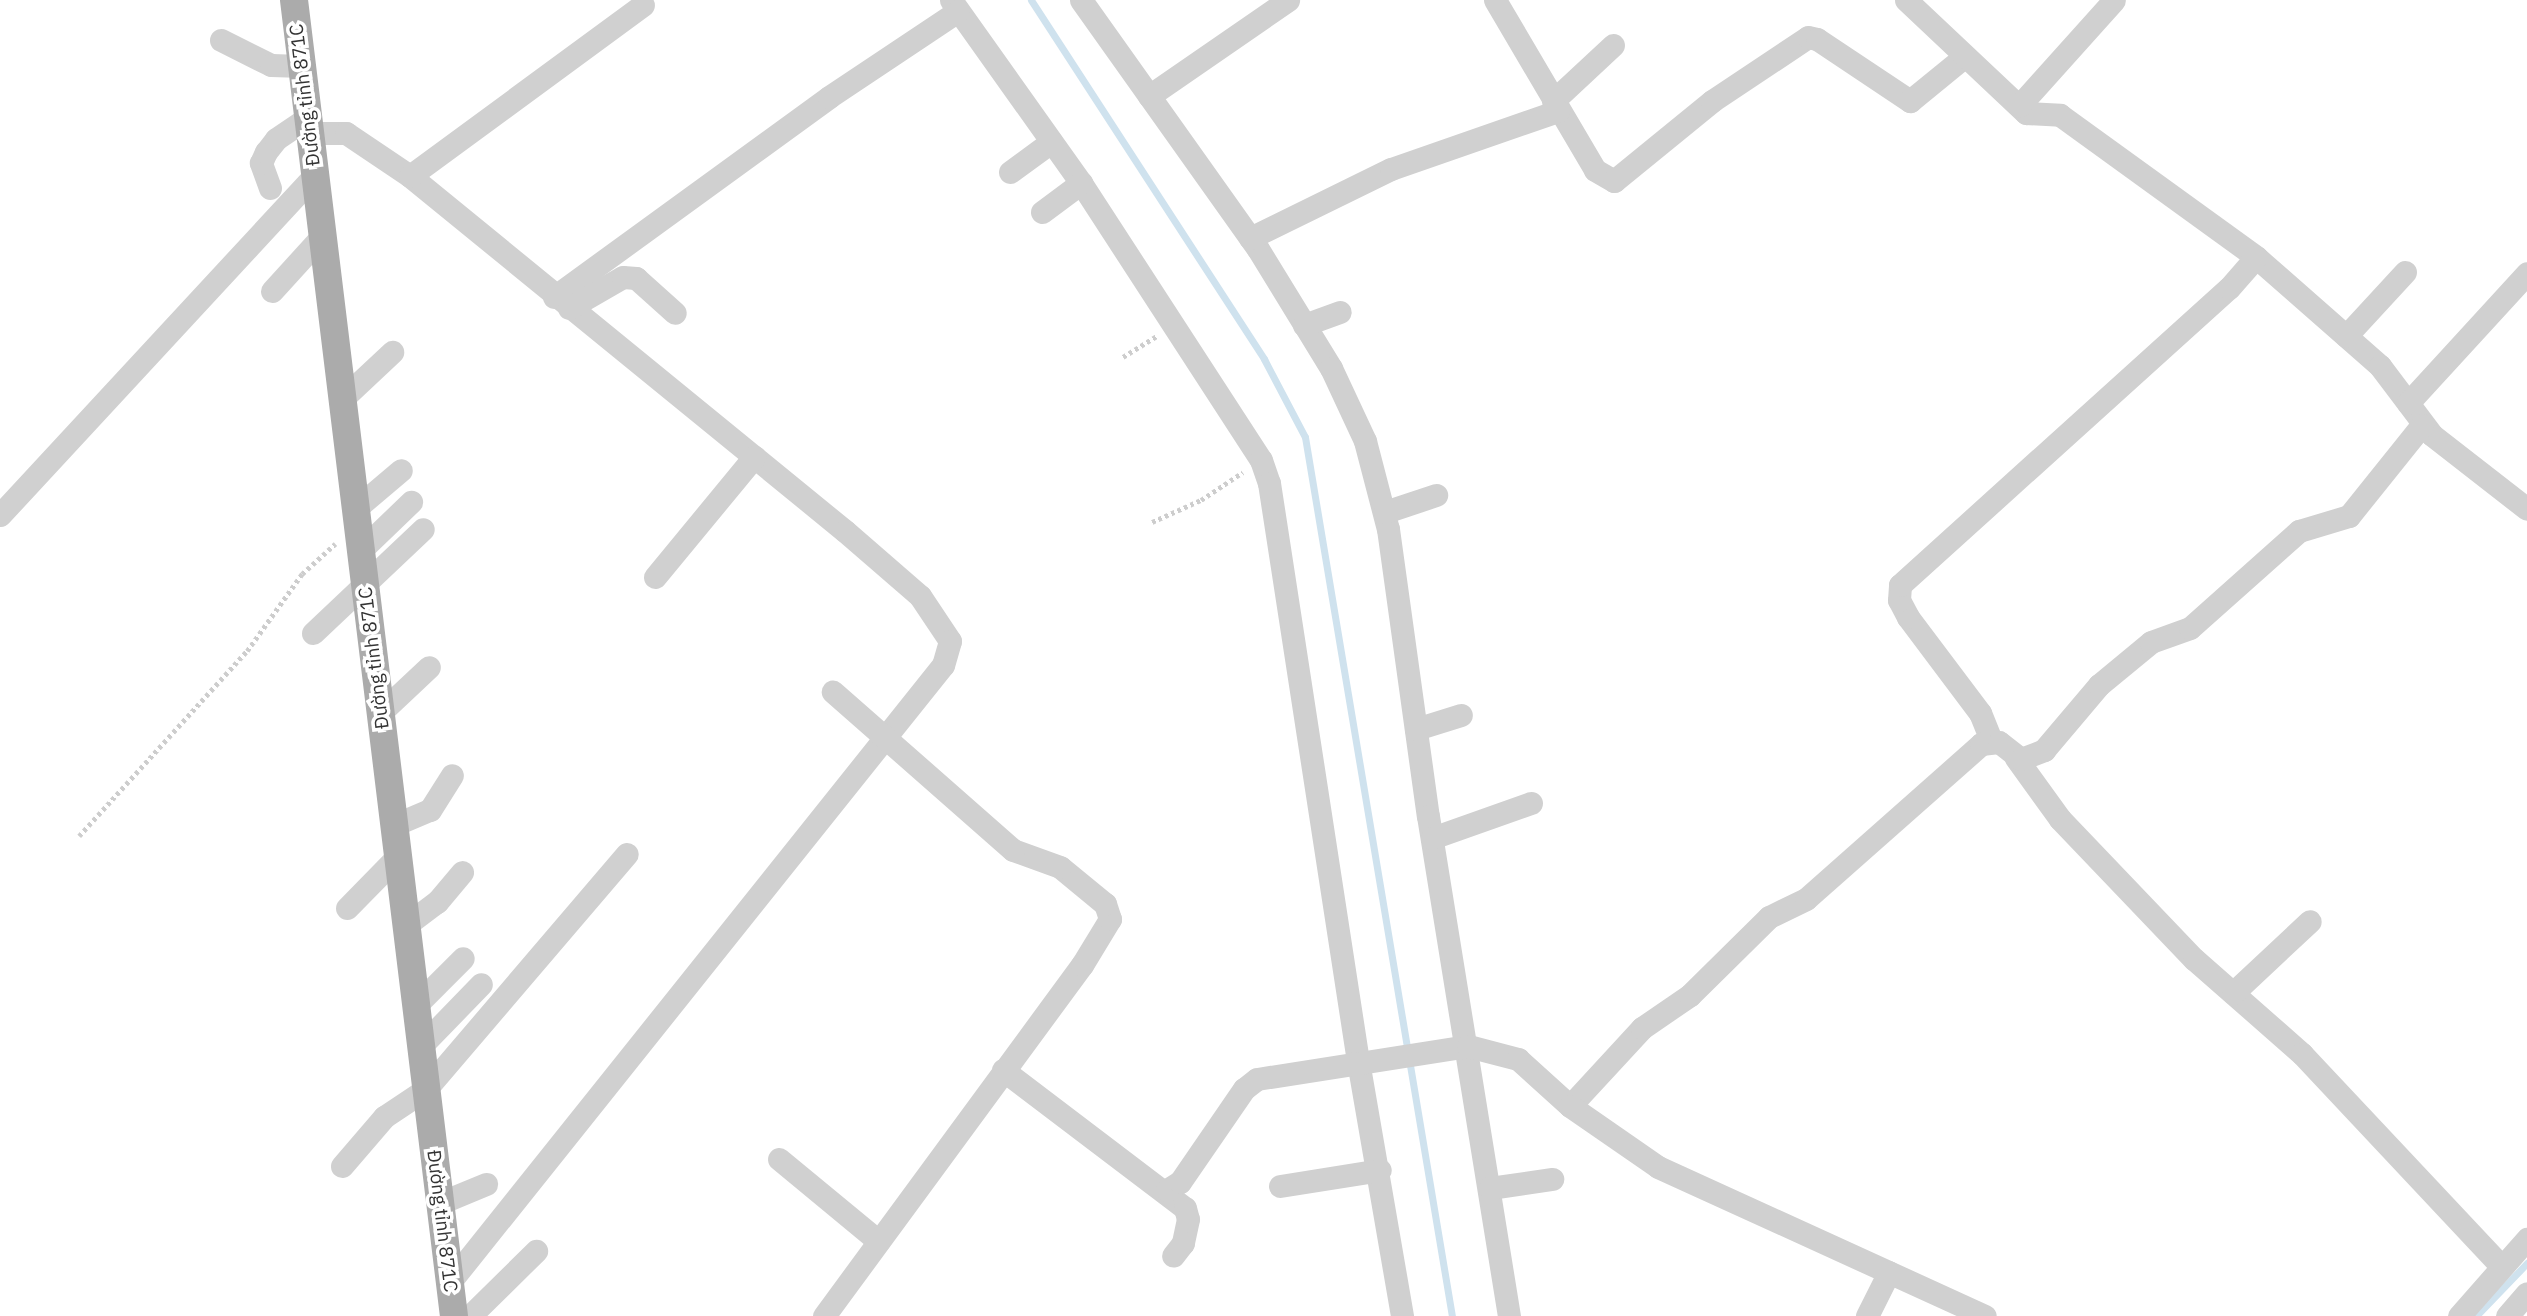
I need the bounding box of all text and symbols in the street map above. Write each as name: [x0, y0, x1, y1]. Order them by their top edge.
street label: Đường tỉnh 871C: [285, 23, 325, 167]
street label: Đường tỉnh 871C: [354, 586, 394, 730]
street label: Đường tỉnh 871C: [422, 1149, 462, 1293]

